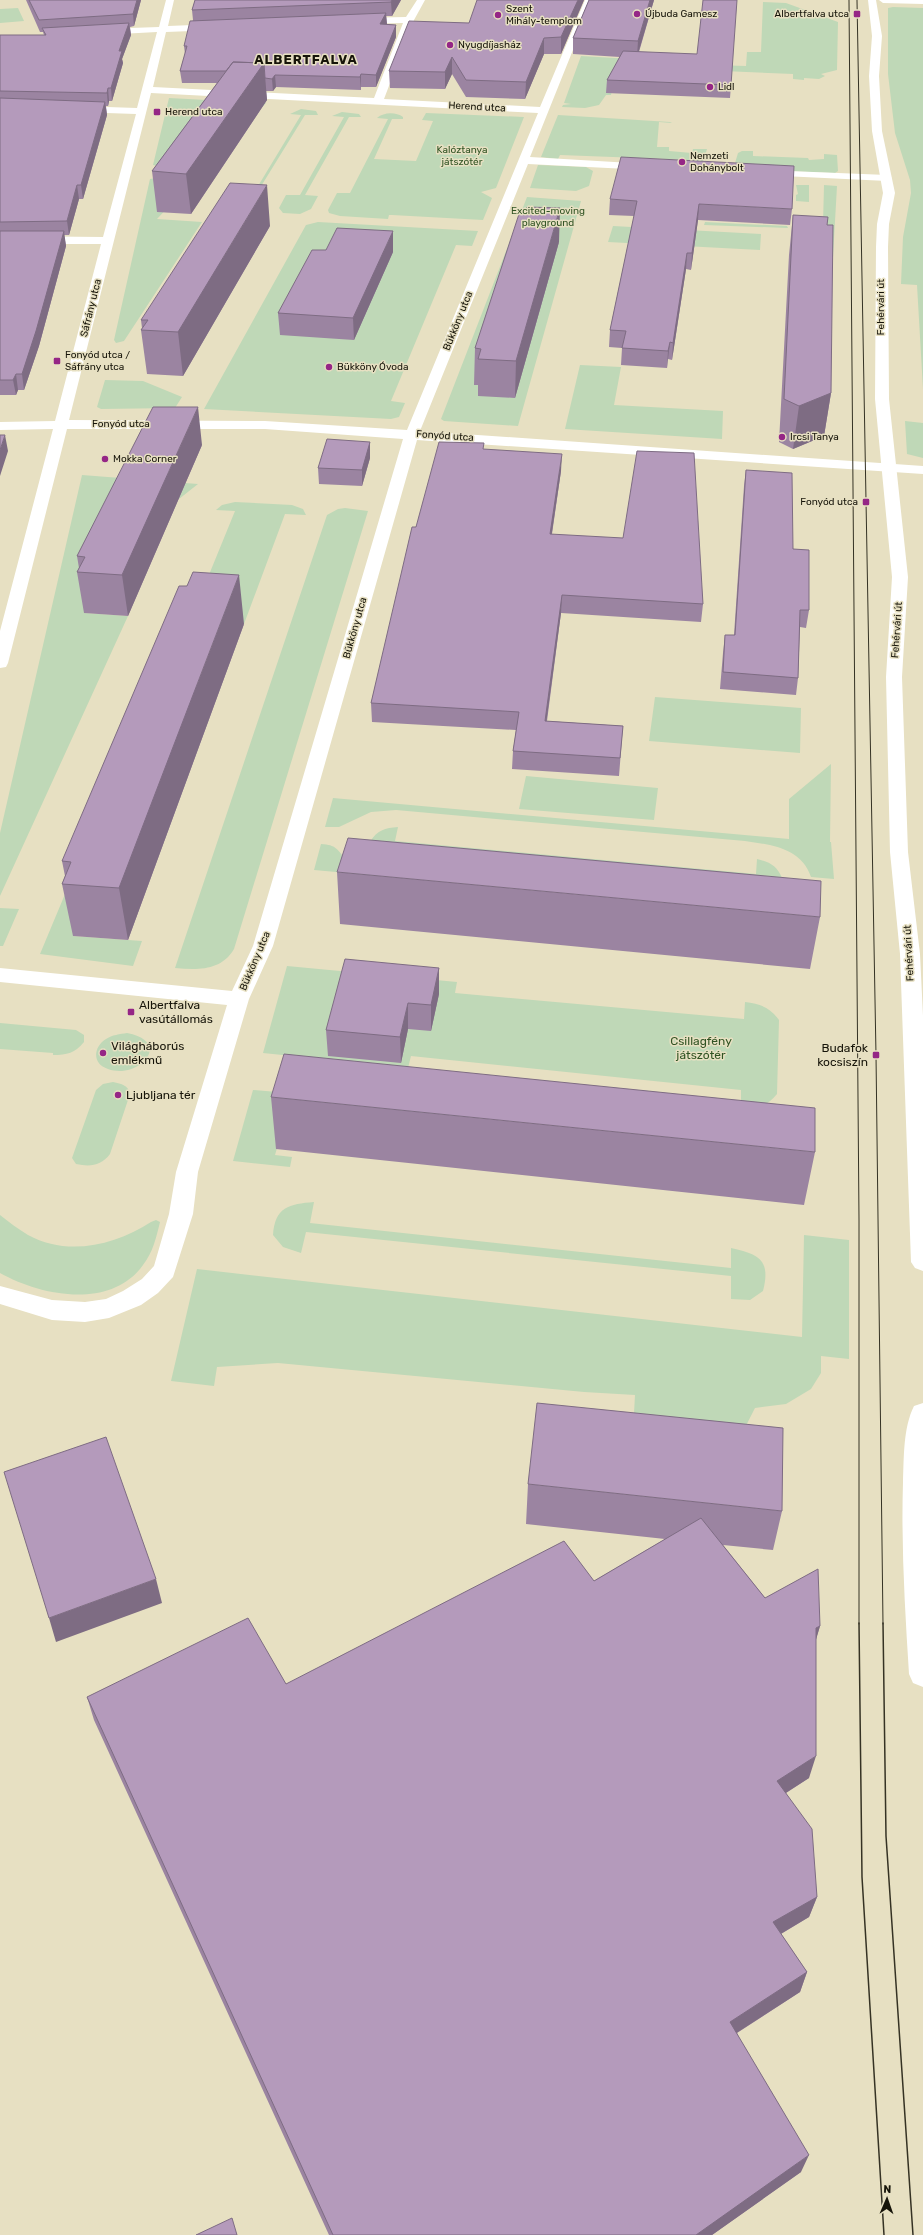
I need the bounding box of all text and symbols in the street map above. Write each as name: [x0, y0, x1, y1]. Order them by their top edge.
place label: Szent Mihály-templom: [506, 3, 582, 27]
place label: Újbuda Gamesz: [645, 8, 717, 20]
place label: Albertfalva utca: [775, 8, 849, 20]
marker: Újbuda Gamesz: [632, 9, 642, 19]
marker: Albertfalva utca: [852, 9, 862, 19]
marker: Szent Mihály-templom: [493, 10, 503, 20]
place label: Nyugdíjasház: [458, 39, 521, 51]
marker: Nyugdíjasház: [445, 40, 455, 50]
district label: ALBERTFALVA: [254, 52, 358, 67]
place label: Lidl: [718, 81, 734, 93]
marker: Lidl: [705, 82, 715, 92]
street label: Herend utca: [448, 100, 506, 114]
place label: Herend utca: [165, 106, 222, 118]
marker: Herend utca: [152, 107, 162, 117]
park label: Kalóztanya játszótér: [437, 144, 487, 168]
place label: Nemzeti Dohánybolt: [690, 150, 744, 174]
marker: Nemzeti Dohánybolt: [677, 157, 687, 167]
park label: Excited-moving playground: [511, 205, 585, 229]
street label: Sáfrány utca: [78, 278, 104, 338]
street label: Fehérvári út: [875, 279, 887, 335]
street label: Bükköny utca: [441, 290, 475, 352]
place label: Fonyód utca / Sáfrány utca: [65, 349, 130, 373]
marker: Fonyód utca / Sáfrány utca: [52, 356, 62, 366]
place label: Bükköny Óvoda: [337, 361, 408, 373]
marker: Bükköny Óvoda: [324, 362, 334, 372]
street label: Fonyód utca: [92, 418, 150, 430]
street label: Fonyód utca: [416, 428, 474, 444]
place label: Ircsi Tanya: [790, 431, 839, 443]
marker: Ircsi Tanya: [777, 432, 787, 442]
place label: Mokka Corner: [113, 453, 177, 465]
marker: Mokka Corner: [100, 454, 110, 464]
place label: Fonyód utca: [800, 496, 858, 508]
marker: Fonyód utca: [861, 497, 871, 507]
street label: Bükköny utca: [341, 596, 369, 660]
street label: Fehérvári út: [889, 601, 905, 658]
street label: Fehérvári út: [902, 924, 916, 981]
street label: Bükköny utca: [237, 930, 273, 992]
place label: Albertfalva vasútállomás: [139, 998, 213, 1026]
marker: Albertfalva vasútállomás: [126, 1007, 136, 1017]
park label: Csillagfény játszótér: [670, 1034, 732, 1062]
place label: Világháborús emlékmű: [111, 1039, 184, 1067]
place label: Budafok kocsiszín: [817, 1041, 869, 1069]
marker: Világháborús emlékmű: [98, 1048, 108, 1058]
marker: Budafok kocsiszín: [871, 1050, 881, 1060]
place label: Ljubljana tér: [126, 1088, 196, 1102]
marker: Ljubljana tér: [113, 1090, 123, 1100]
north arrow: [867, 2179, 907, 2219]
text: N: [883, 2183, 892, 2196]

